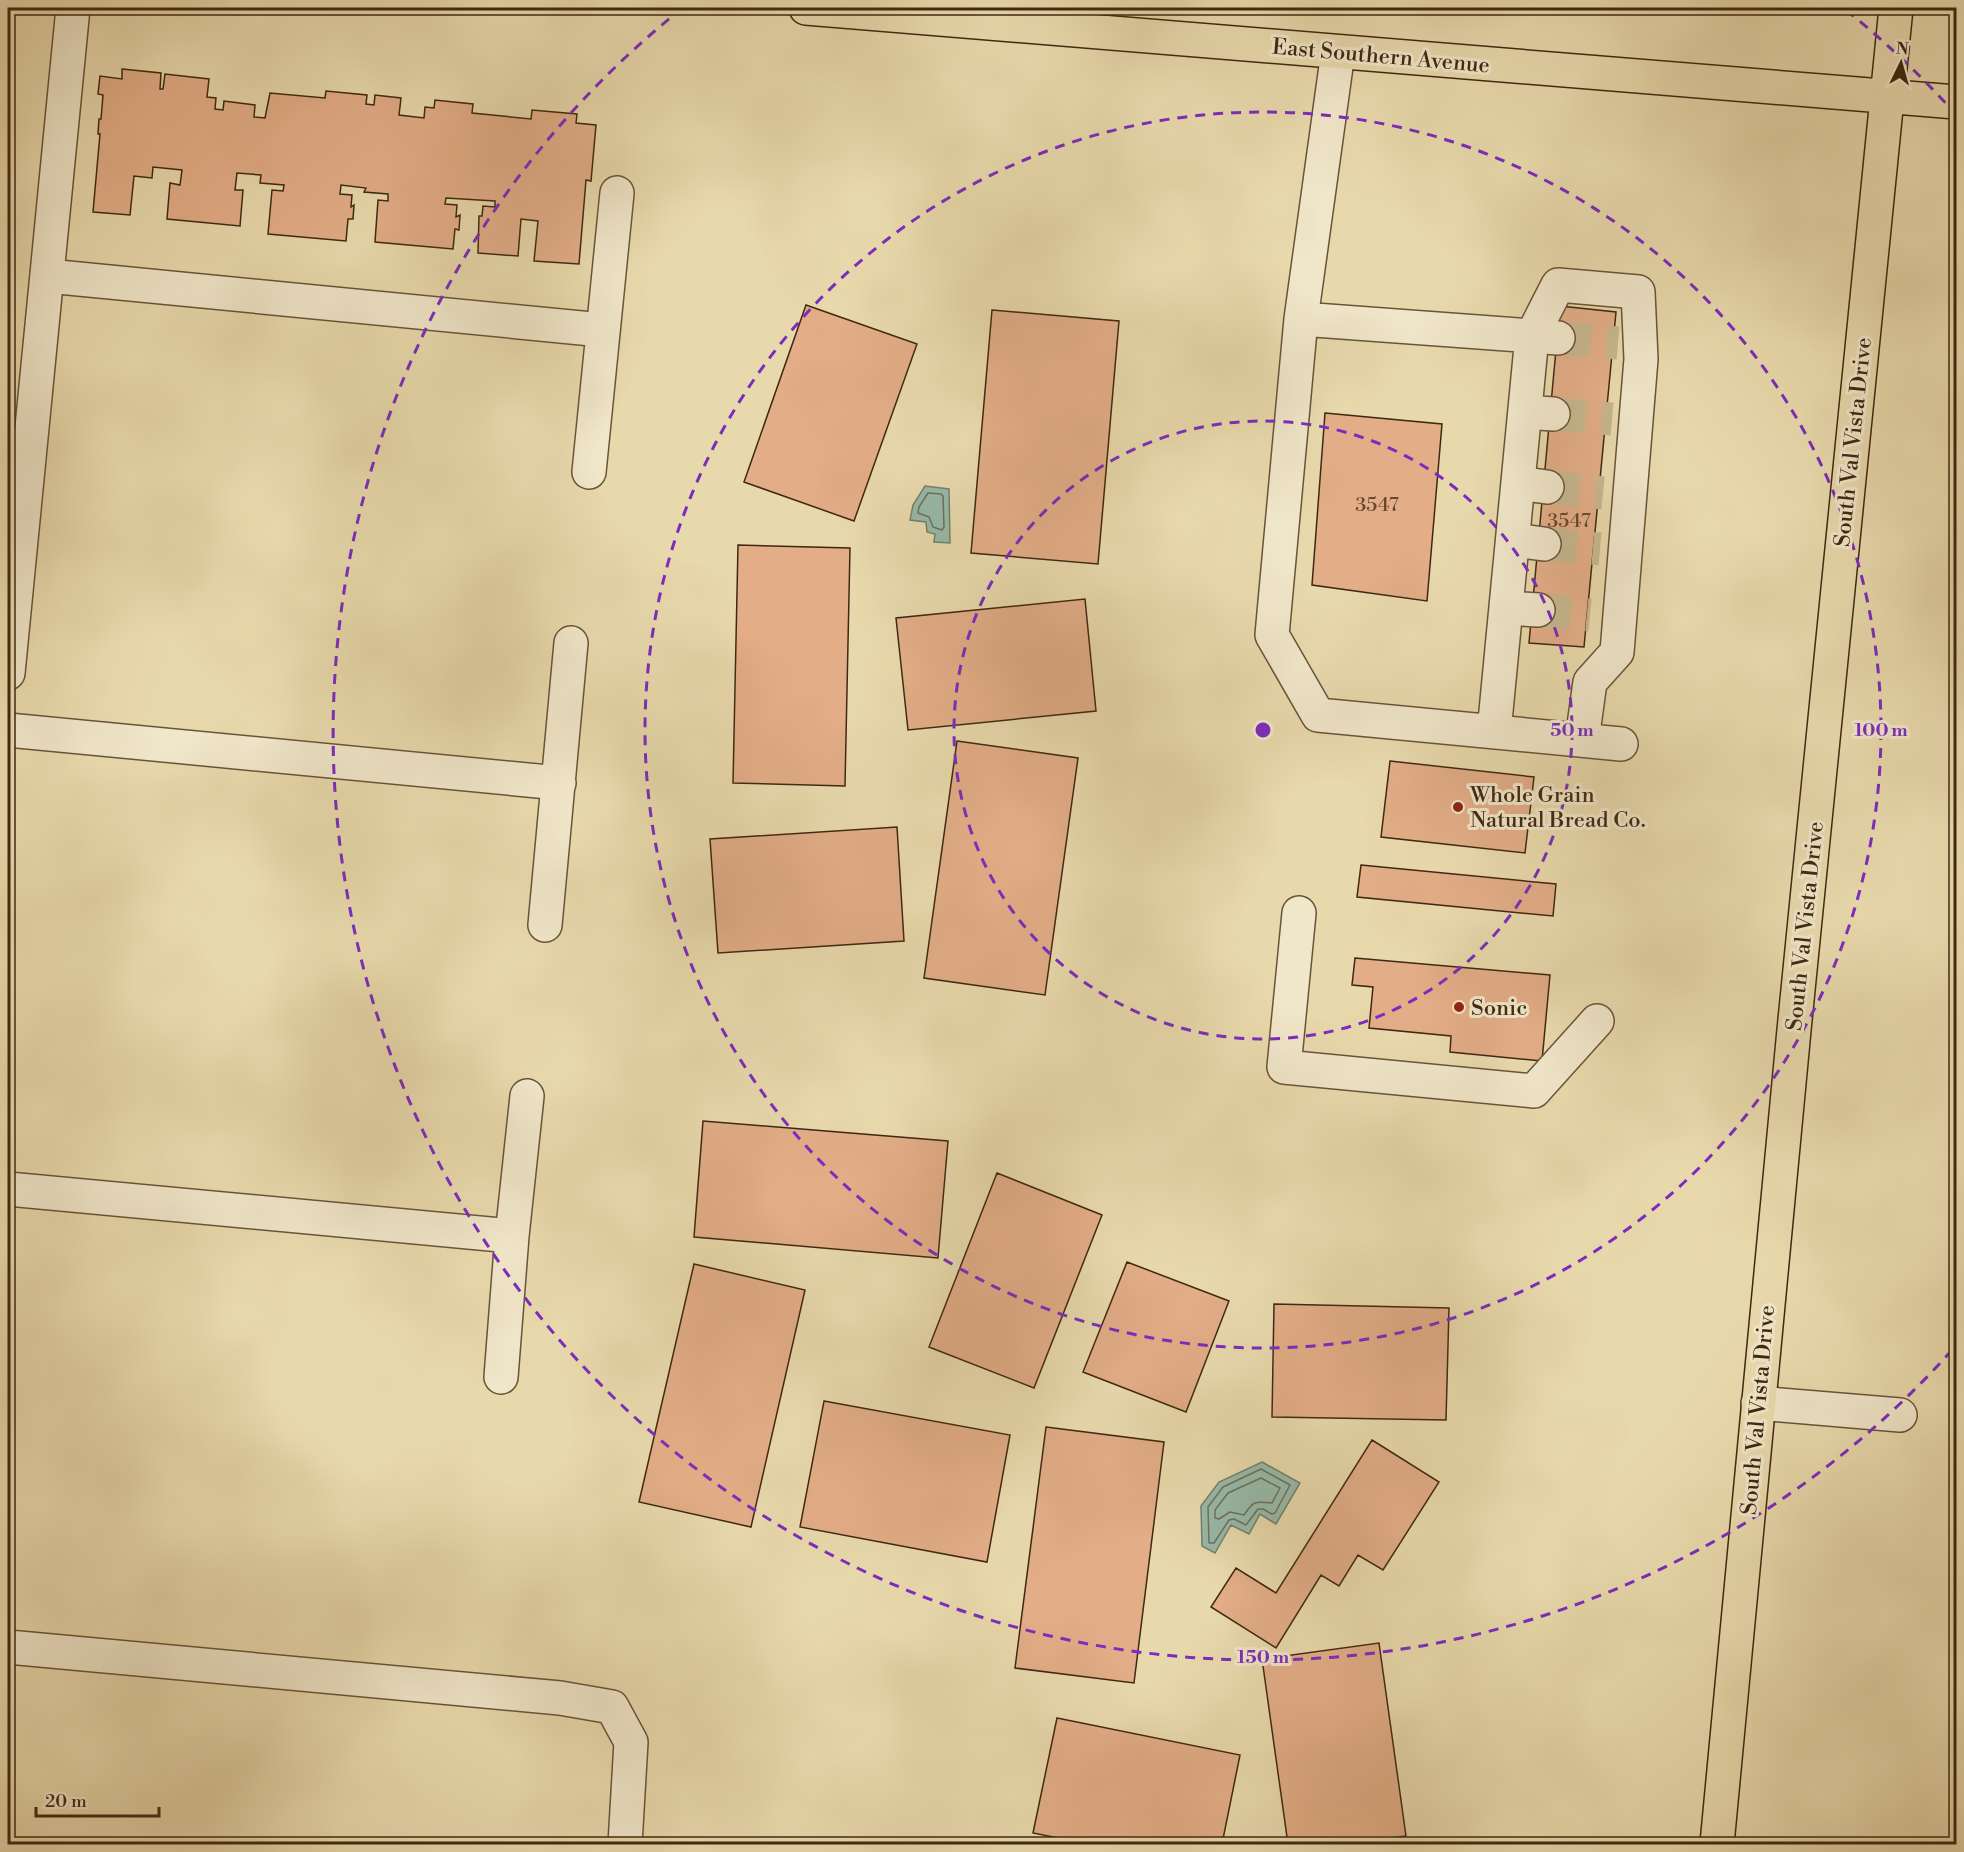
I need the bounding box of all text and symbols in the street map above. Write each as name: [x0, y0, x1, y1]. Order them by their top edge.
north arrow: [1871, 33, 1931, 93]
street label: East Southern Avenue: [1271, 34, 1491, 79]
text: N: [1895, 39, 1910, 60]
street label: South Val Vista Drive: [1829, 336, 1878, 548]
house number: 3547: [1355, 493, 1399, 518]
house number: 3547: [1547, 509, 1591, 534]
text: 50 m: [1550, 719, 1594, 742]
text: 100 m: [1854, 719, 1908, 742]
centre of rings: [1253, 720, 1273, 740]
place label: Whole Grain Natural Bread Co.: [1469, 782, 1646, 834]
marker: Whole Grain Natural Bread Co.: [1451, 800, 1465, 814]
street label: South Val Vista Drive: [1781, 820, 1830, 1032]
place label: Sonic: [1471, 995, 1527, 1022]
marker: Sonic: [1452, 1000, 1466, 1014]
street label: South Val Vista Drive: [1736, 1304, 1781, 1516]
text: 150 m: [1237, 1646, 1290, 1669]
scale bar: [36, 1780, 159, 1818]
text: 20 m: [45, 1790, 87, 1813]

